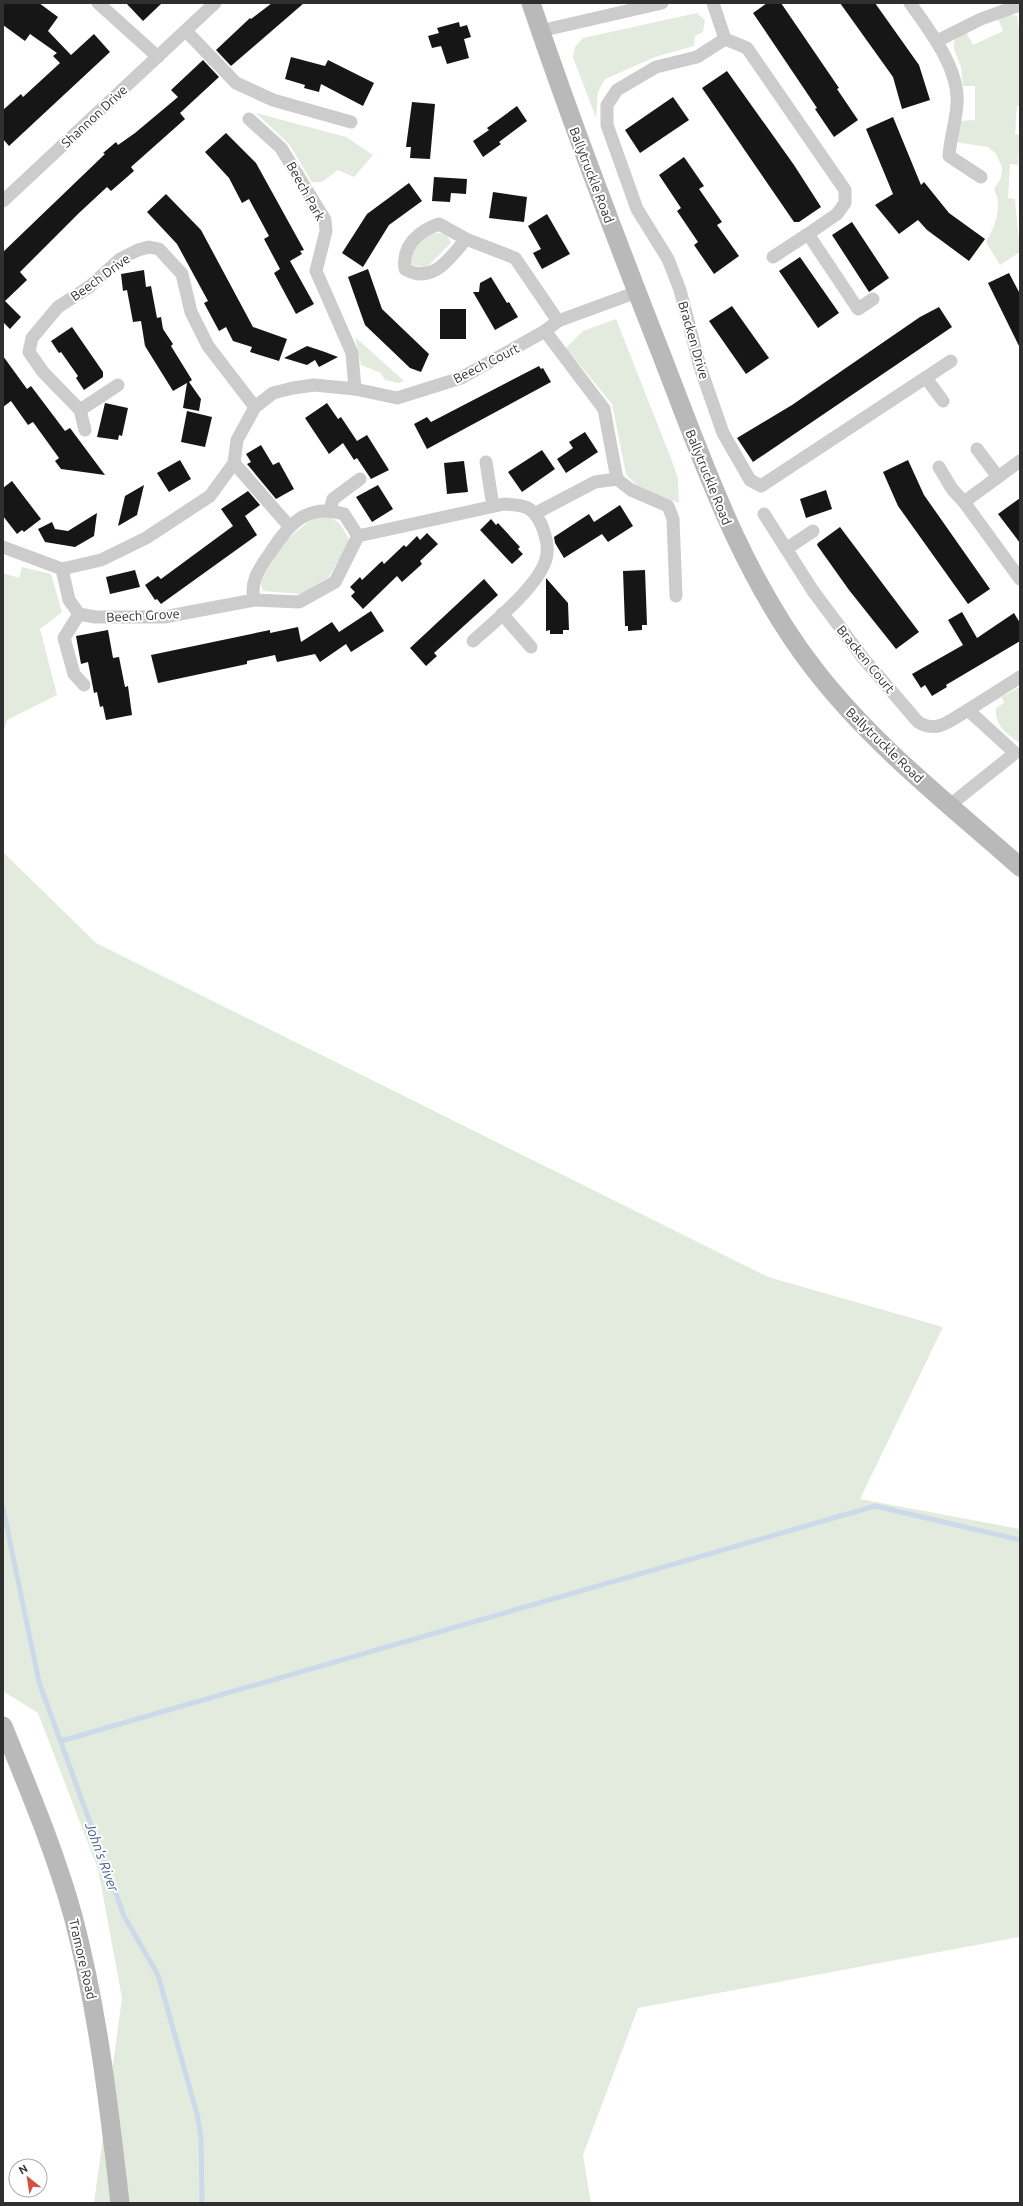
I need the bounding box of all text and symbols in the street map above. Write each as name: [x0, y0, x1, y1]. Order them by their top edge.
street label: Shannon Drive: [58, 82, 130, 150]
street label: Ballytruckle Road: [567, 125, 617, 225]
street label: Beech Park: [284, 159, 328, 223]
street label: Beech Drive: [68, 251, 132, 303]
street label: Bracken Drive: [676, 299, 712, 381]
street label: Beech Court: [451, 340, 521, 386]
street label: Ballytruckle Road: [683, 427, 735, 527]
street label: Beech Grove: [106, 606, 180, 624]
street label: Bracken Court: [834, 622, 898, 696]
street label: Ballytruckle Road: [844, 705, 926, 785]
water label: John's River: [82, 1819, 122, 1894]
street label: Tramore Road: [67, 1917, 99, 2001]
north arrow: [8, 2158, 48, 2198]
text: N: [16, 2162, 30, 2177]

